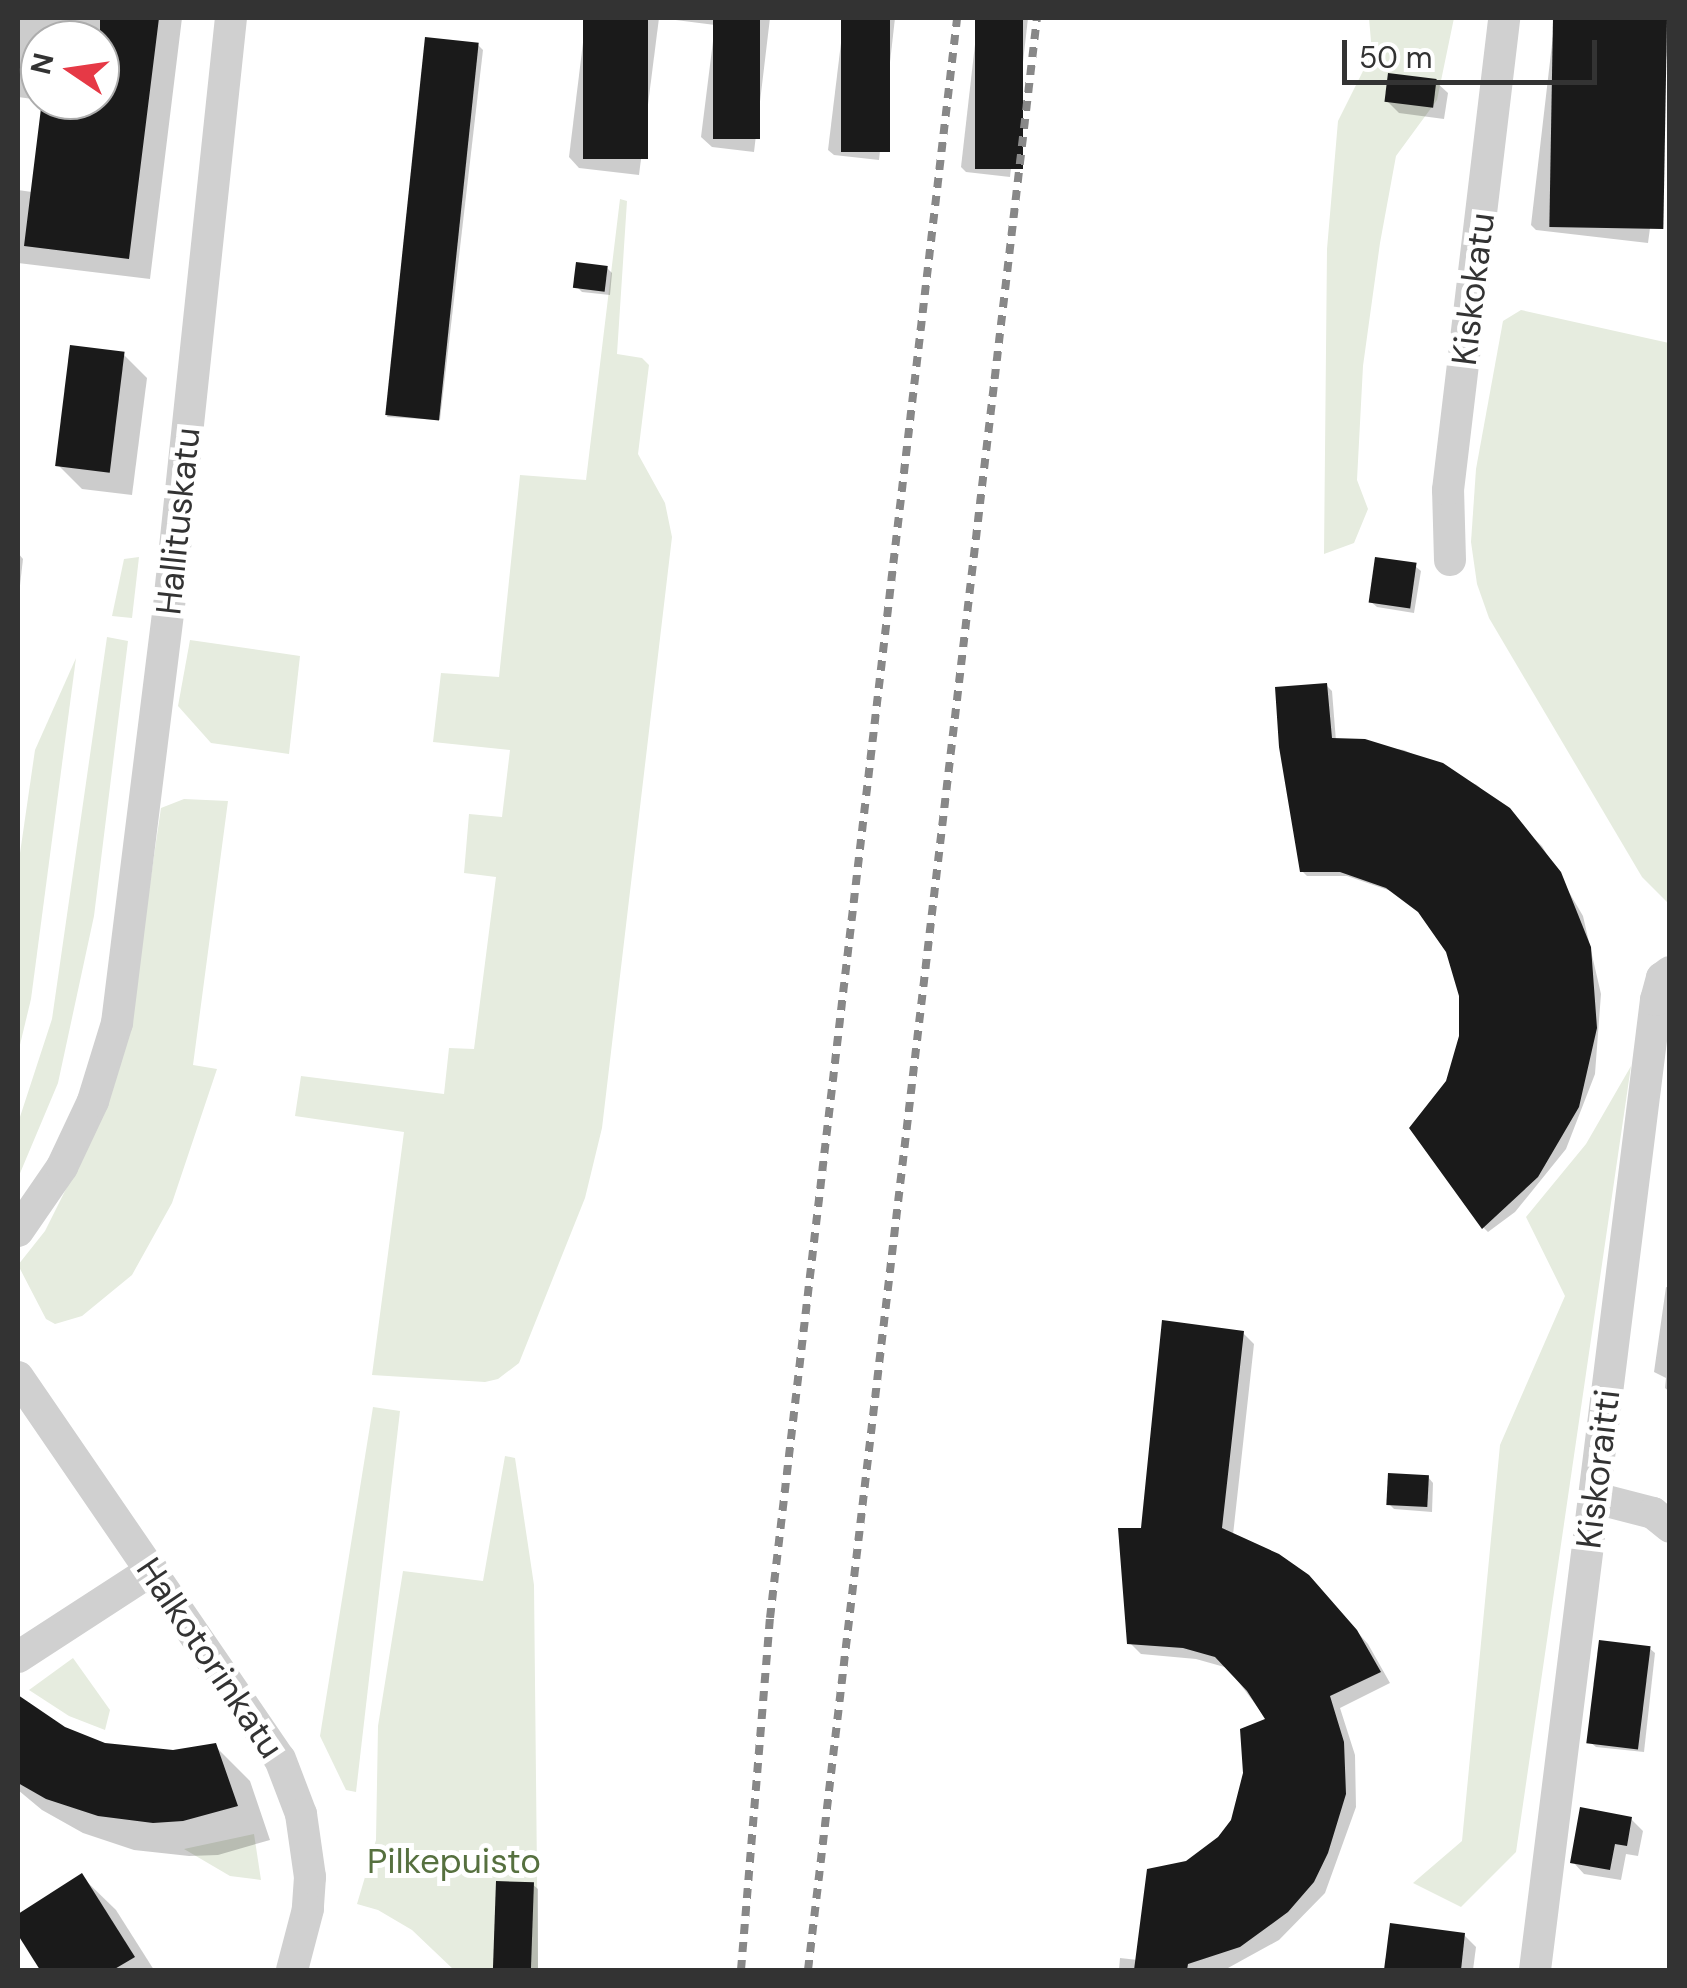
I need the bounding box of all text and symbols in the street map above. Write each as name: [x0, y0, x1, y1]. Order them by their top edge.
north arrow: [20, 20, 120, 120]
scale bar: [1347, 20, 1602, 82]
text: 50 m: [1359, 38, 1433, 77]
text: N: [22, 49, 63, 78]
street label: Kiskokatu: [1443, 210, 1503, 368]
street label: Hallituskatu: [147, 425, 209, 617]
street label: Kiskoraitti: [1567, 1387, 1629, 1551]
street label: Halkotorinkatu: [128, 1550, 292, 1766]
park label: Pilkepuisto: [367, 1840, 541, 1882]

